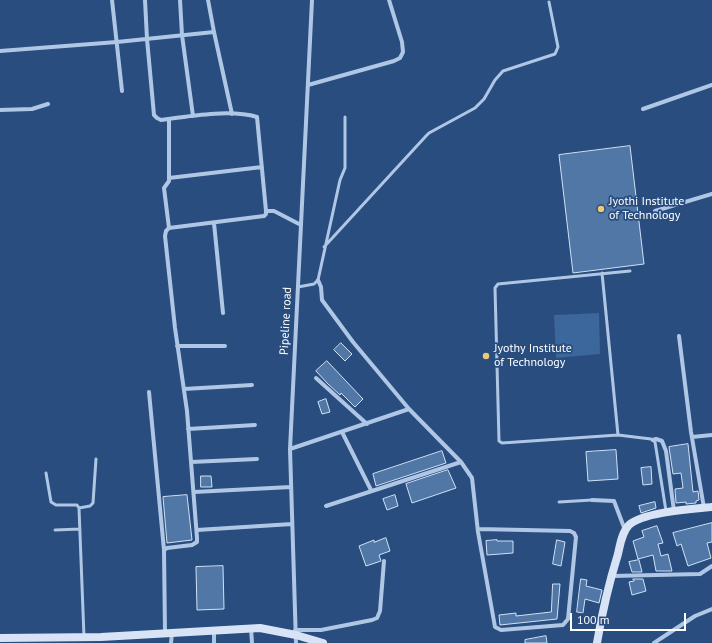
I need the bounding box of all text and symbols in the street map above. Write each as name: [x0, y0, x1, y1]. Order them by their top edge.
place label: Jyothi Institute of Technology: [609, 195, 684, 223]
marker: Jyothi Institute of Technology: [596, 204, 606, 214]
street label: Pipeline road: [277, 287, 295, 355]
place label: Jyothy Institute of Technology: [494, 342, 572, 370]
marker: Jyothy Institute of Technology: [481, 351, 491, 361]
scale bar: [572, 605, 688, 631]
text: 100 m: [577, 612, 610, 627]

